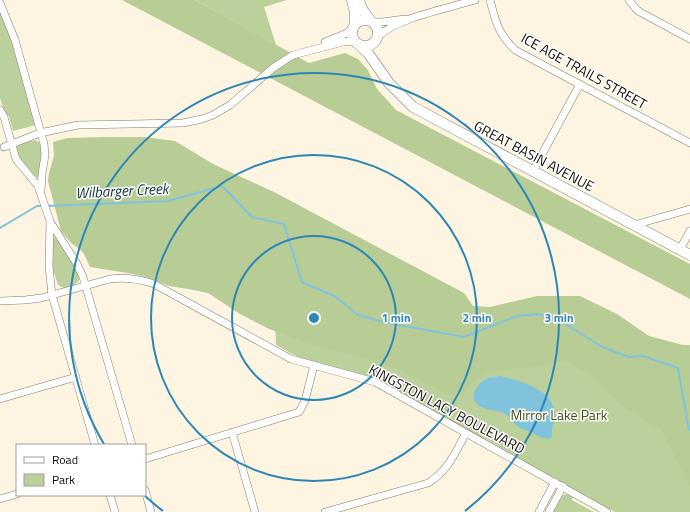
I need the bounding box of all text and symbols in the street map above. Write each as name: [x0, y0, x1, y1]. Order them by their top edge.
street label: ICE AGE TRAILS STREET: [517, 27, 652, 114]
street label: GREAT BASIN AVENUE: [470, 115, 598, 196]
water label: Wilbarger Creek: [75, 176, 171, 204]
text: 1 min: [381, 308, 411, 327]
text: 2 min: [462, 308, 492, 327]
text: 3 min: [544, 308, 574, 327]
centre of rings: [307, 311, 321, 325]
street label: KINGSTON LACY BOULEVARD: [365, 358, 529, 459]
park label: Mirror Lake Park: [511, 404, 608, 425]
legend: [16, 444, 146, 496]
text: Road: [52, 450, 78, 469]
text: Park: [52, 470, 75, 489]

